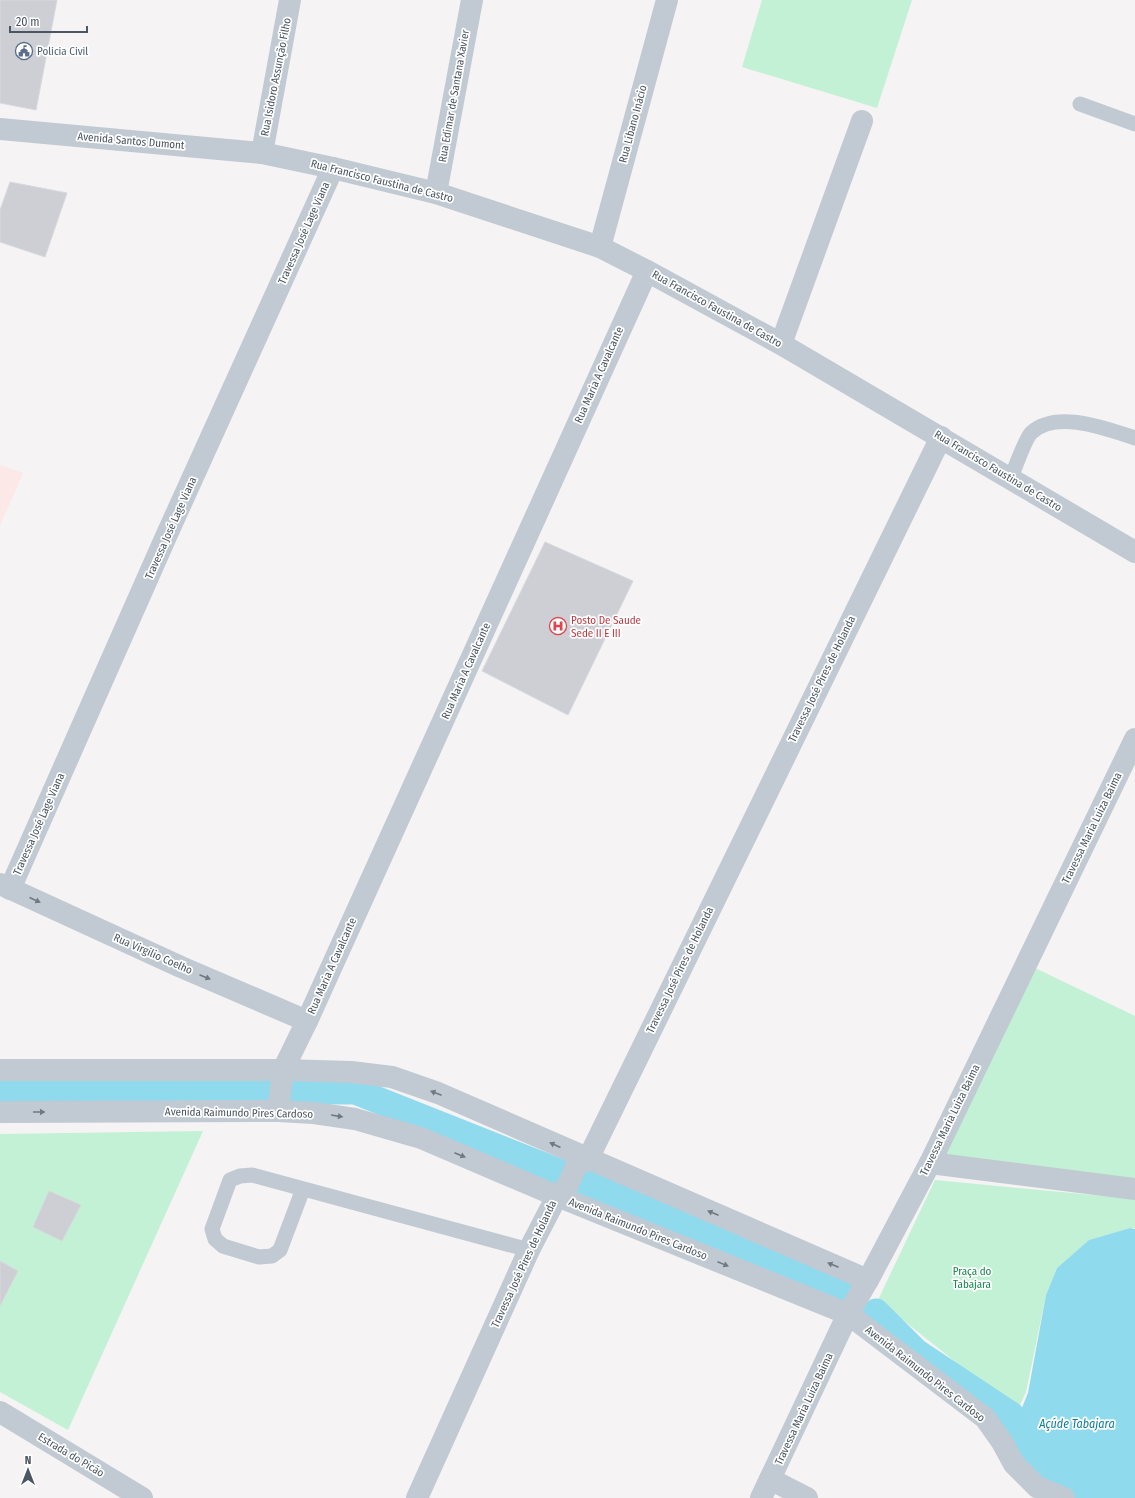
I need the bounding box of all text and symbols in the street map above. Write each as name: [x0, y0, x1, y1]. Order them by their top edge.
scale bar: [10, 8, 87, 34]
text: 20 m: [16, 15, 40, 29]
street label: Rua Isidoro Assunção Filho: [258, 16, 294, 137]
street label: Rua Edimar de Santana Xavier: [436, 29, 472, 163]
public building icon: Policia Civil: [14, 41, 34, 61]
place label: Policia Civil: [37, 45, 88, 58]
street label: Rua Líbano Inácio: [616, 83, 650, 164]
street label: Avenida Santos Dumont: [77, 130, 185, 152]
street label: Rua Francisco Faustina de Castro: [309, 157, 455, 205]
street label: Travessa José Lage Viana: [276, 180, 332, 286]
street label: Rua Francisco Faustina de Castro: [650, 268, 784, 350]
street label: Rua Maria A Cavalcante: [572, 325, 626, 425]
street label: Rua Francisco Faustina de Castro: [932, 428, 1064, 514]
street label: Travessa José Lage Viana: [143, 475, 199, 581]
place label: Posto De Saude Sede II E III: [571, 614, 641, 640]
street label: Travessa José Pires de Holanda: [786, 614, 858, 744]
hospital icon: Posto De Saude Sede II E III: [548, 616, 568, 636]
street label: Rua Maria A Cavalcante: [439, 621, 493, 721]
street label: Travessa Maria Luiza Baima: [1059, 770, 1125, 886]
street label: Travessa José Lage Viana: [11, 771, 67, 877]
one-way arrow: [30, 897, 41, 903]
street label: Travessa José Pires de Holanda: [644, 905, 716, 1035]
street label: Rua Maria A Cavalcante: [305, 916, 359, 1016]
street label: Rua Virgilio Coelho: [112, 931, 195, 977]
one-way arrow: [199, 974, 210, 980]
street label: Travessa Maria Luiza Baima: [917, 1062, 983, 1178]
one-way arrow: [430, 1089, 442, 1095]
street label: Avenida Raimundo Pires Cardoso: [165, 1105, 313, 1121]
one-way arrow: [33, 1109, 46, 1115]
one-way arrow: [331, 1113, 343, 1119]
one-way arrow: [549, 1141, 561, 1147]
one-way arrow: [455, 1152, 466, 1158]
street label: Avenida Raimundo Pires Cardoso: [567, 1195, 709, 1263]
street label: Travessa José Pires de Holanda: [489, 1198, 559, 1330]
one-way arrow: [708, 1210, 719, 1216]
one-way arrow: [717, 1261, 729, 1267]
one-way arrow: [826, 1261, 838, 1267]
park label: Praça do Tabajara: [953, 1265, 992, 1291]
street label: Avenida Raimundo Pires Cardoso: [863, 1323, 988, 1425]
street label: Travessa Maria Luiza Baima: [772, 1351, 836, 1467]
water label: Açúde Tabajara: [1038, 1417, 1115, 1431]
street label: Estrada do Picão: [36, 1430, 107, 1480]
north arrow: [8, 1450, 48, 1490]
text: N: [25, 1454, 31, 1467]

